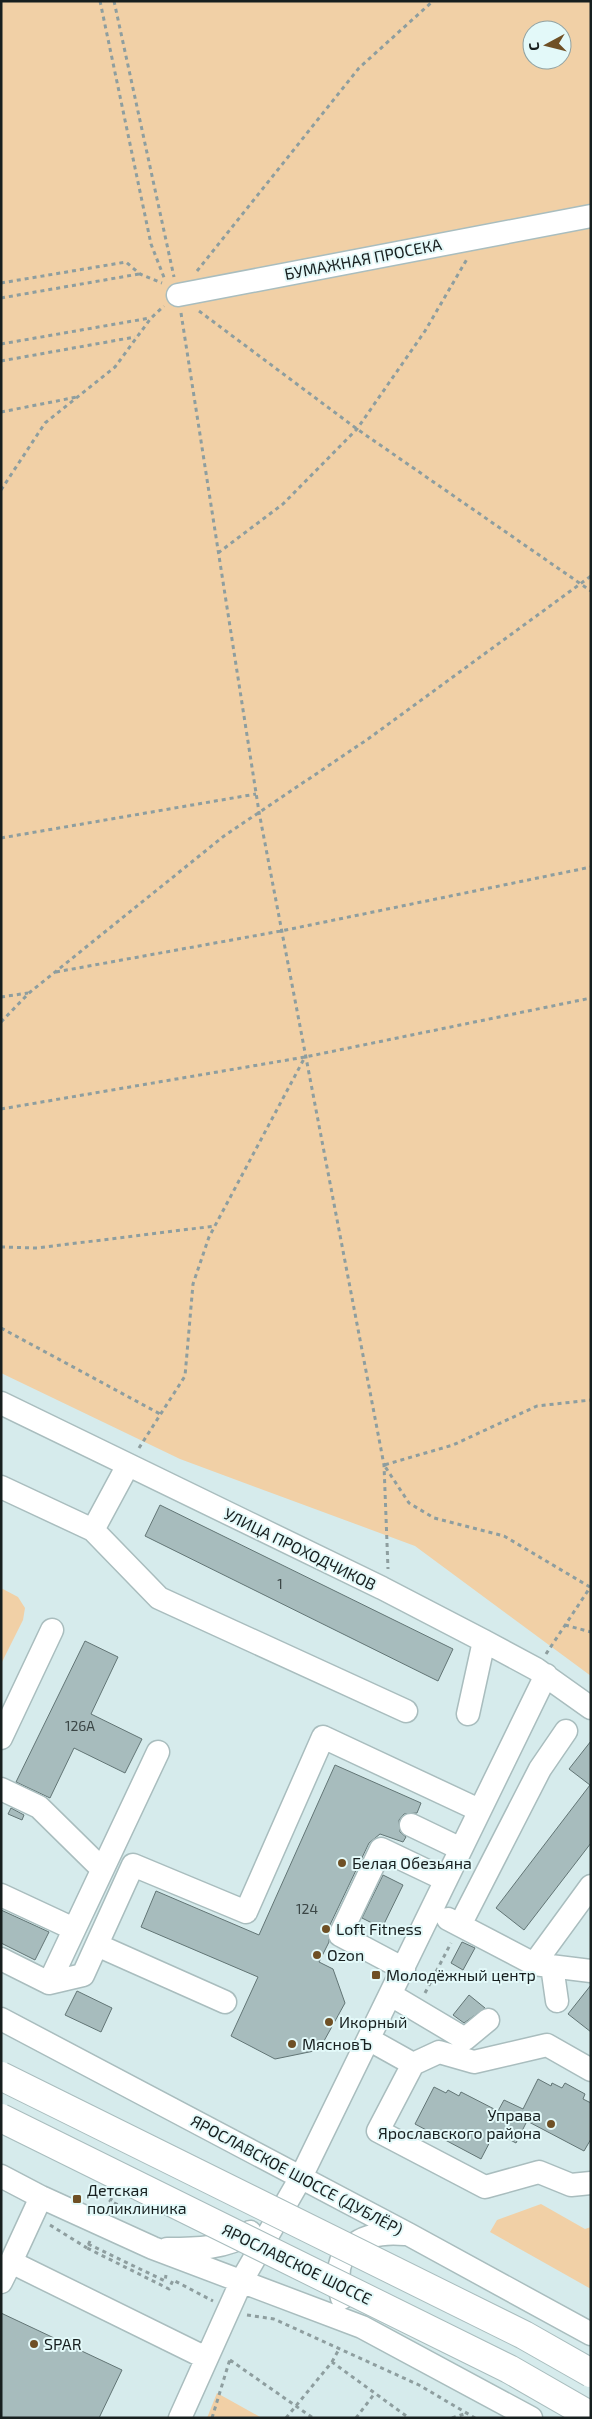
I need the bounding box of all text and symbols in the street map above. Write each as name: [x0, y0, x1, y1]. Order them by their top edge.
north arrow: [522, 20, 572, 70]
text: С: [525, 42, 543, 52]
street label: БУМАЖНАЯ ПРОСЕКА: [283, 234, 443, 283]
street label: УЛИЦА ПРОХОДЧИКОВ: [221, 1503, 379, 1594]
house number: 1: [277, 1575, 283, 1592]
house number: 126А: [65, 1717, 95, 1734]
place label: Белая Обезьяна: [352, 1853, 472, 1872]
marker: Белая Обезьяна: [336, 1857, 348, 1869]
house number: 124: [296, 1900, 318, 1917]
place label: Loft Fitness: [336, 1919, 422, 1938]
marker: Loft Fitness: [320, 1923, 332, 1935]
place label: Ozon: [327, 1945, 364, 1964]
marker: Ozon: [311, 1949, 323, 1961]
place label: Молодёжный центр: [386, 1965, 536, 1984]
marker: Молодёжный центр: [370, 1969, 382, 1981]
place label: Икорный: [339, 2012, 407, 2031]
marker: Икорный: [323, 2016, 335, 2028]
place label: МясновЪ: [302, 2034, 372, 2053]
marker: МясновЪ: [286, 2038, 298, 2050]
place label: Управа Ярославского района: [378, 2105, 541, 2142]
street label: ЯРОСЛАВСКОЕ ШОССЕ (ДУБЛЁР): [188, 2110, 406, 2239]
marker: Управа Ярославского района: [545, 2118, 557, 2130]
place label: Детская поликлиника: [87, 2180, 187, 2217]
marker: Детская поликлиника: [71, 2193, 83, 2205]
street label: ЯРОСЛАВСКОЕ ШОССЕ: [219, 2219, 375, 2308]
place label: SPAR: [44, 2334, 82, 2353]
marker: SPAR: [28, 2338, 40, 2350]

